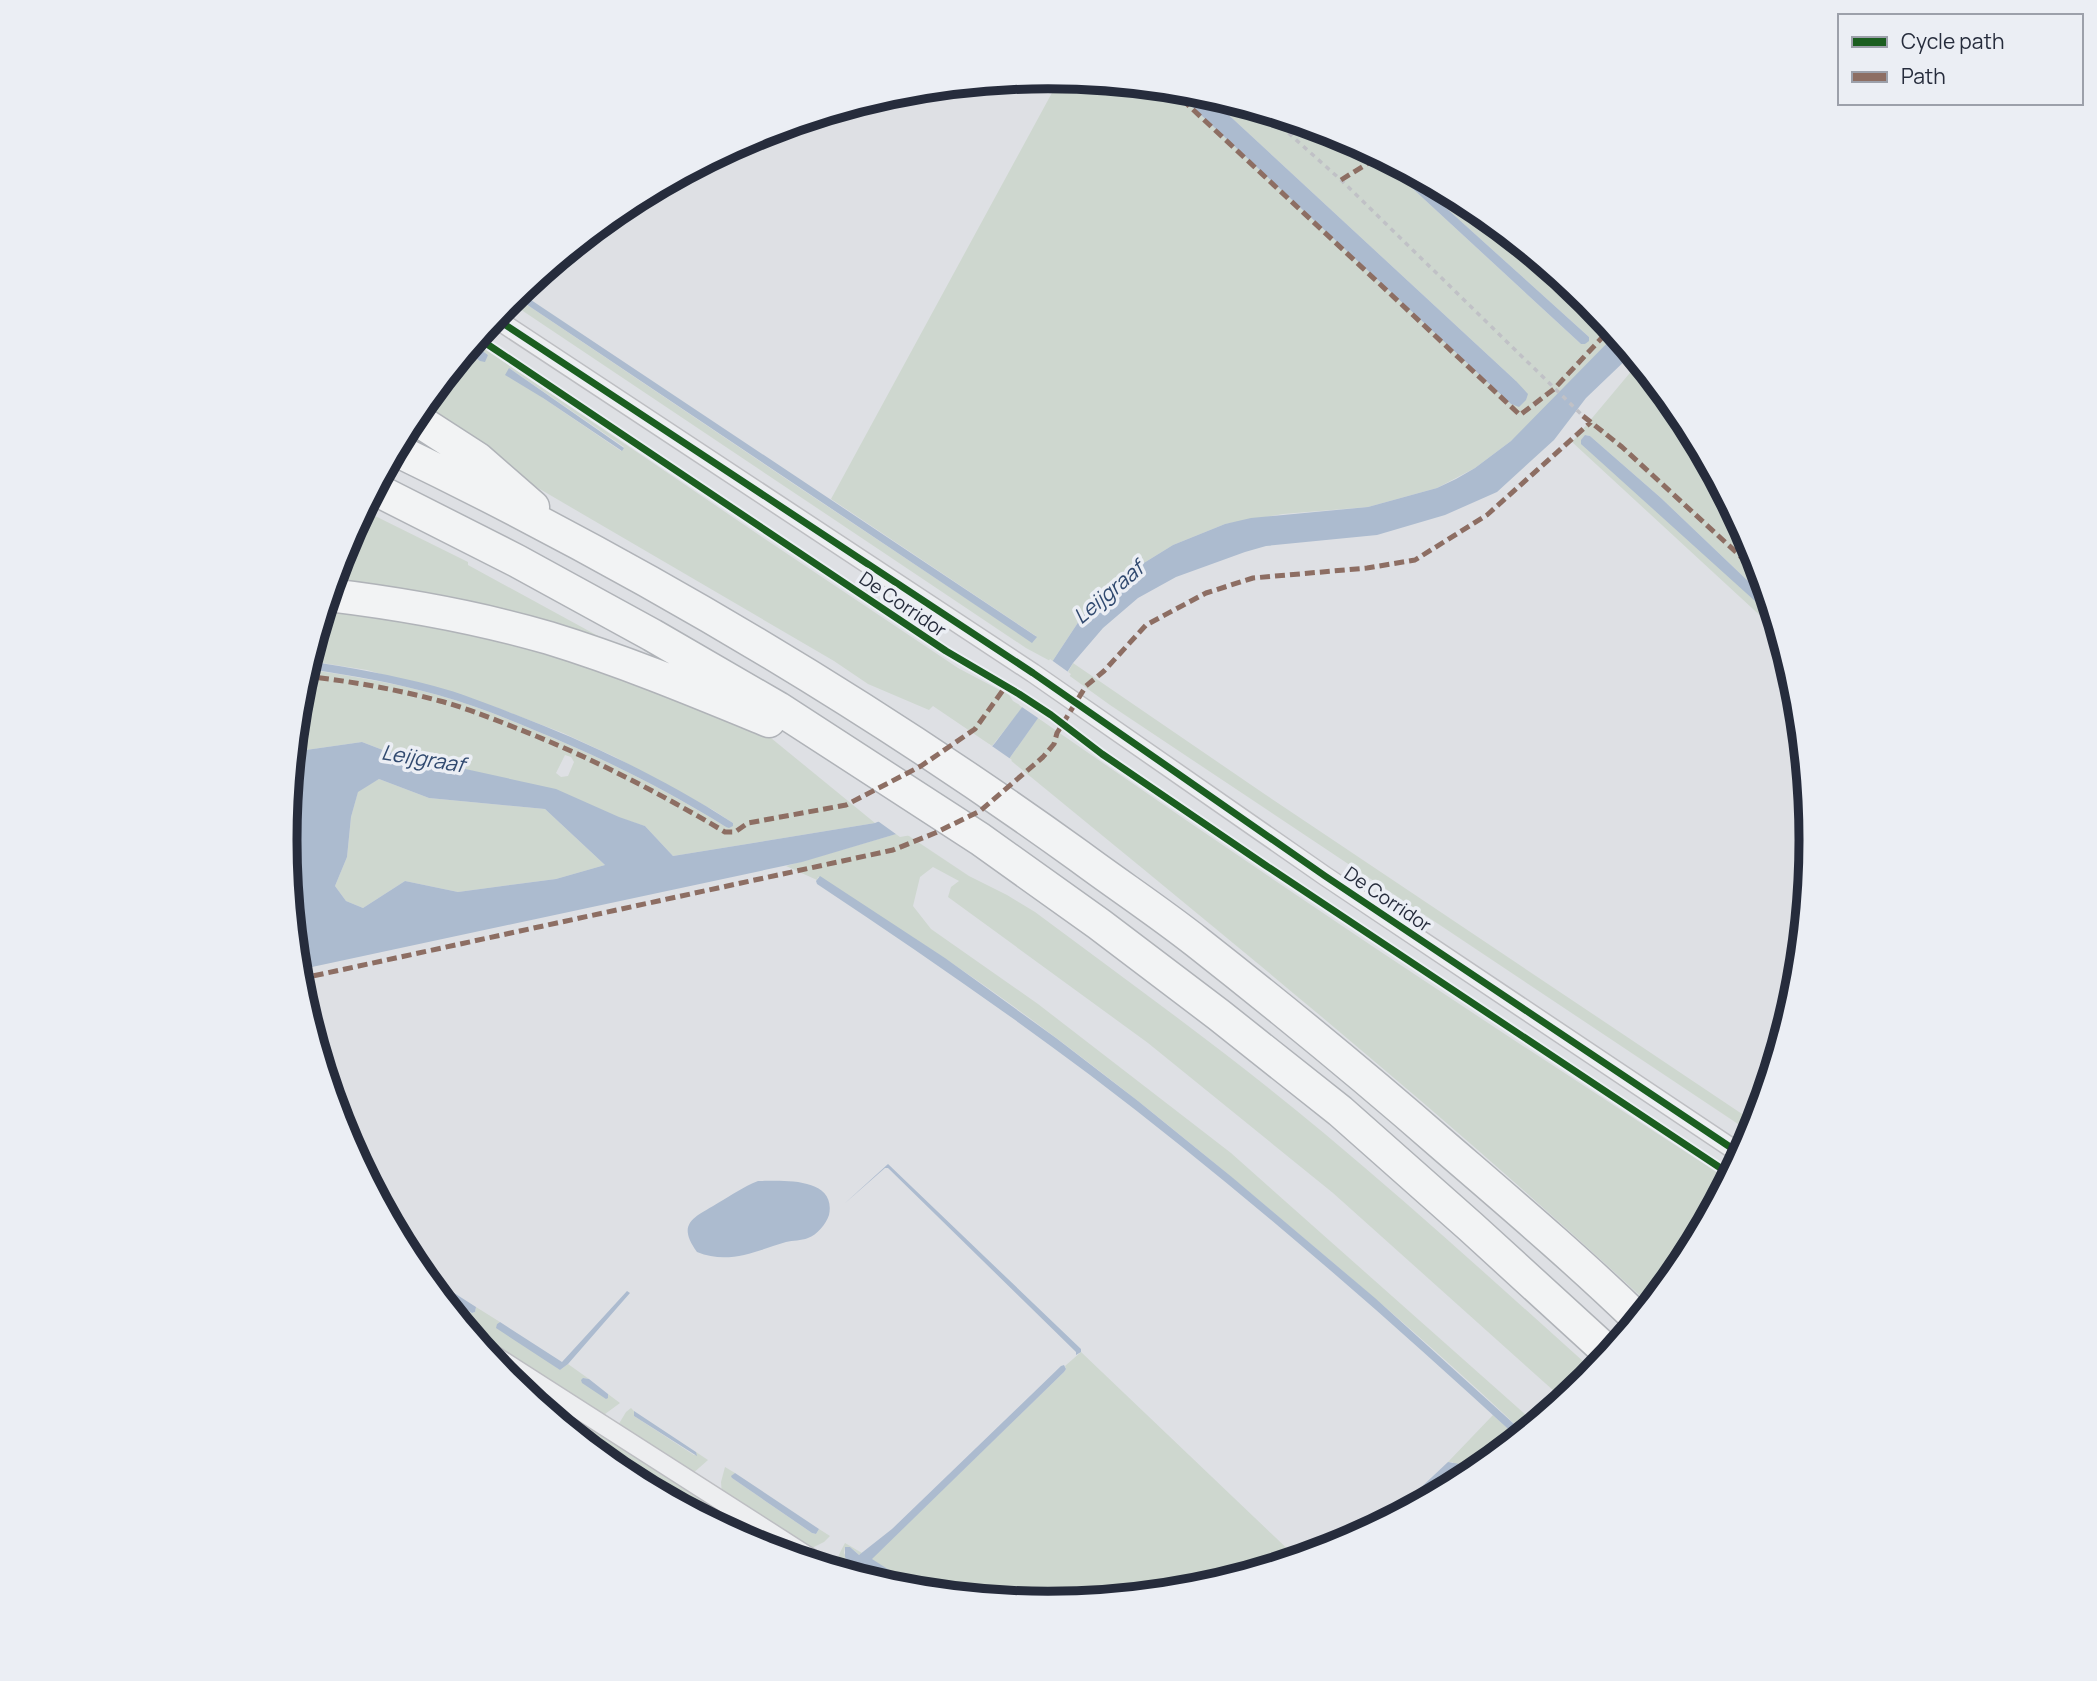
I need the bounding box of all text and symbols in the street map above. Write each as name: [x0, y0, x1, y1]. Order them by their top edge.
legend: [1838, 14, 2083, 105]
text: Cycle path: [1901, 27, 2004, 55]
text: Path: [1901, 62, 1946, 90]
water label: Leijgraaf: [1067, 552, 1152, 630]
street label: De Corridor: [854, 565, 952, 643]
water label: Leijgraaf: [380, 738, 471, 779]
street label: De Corridor: [1339, 860, 1437, 938]

